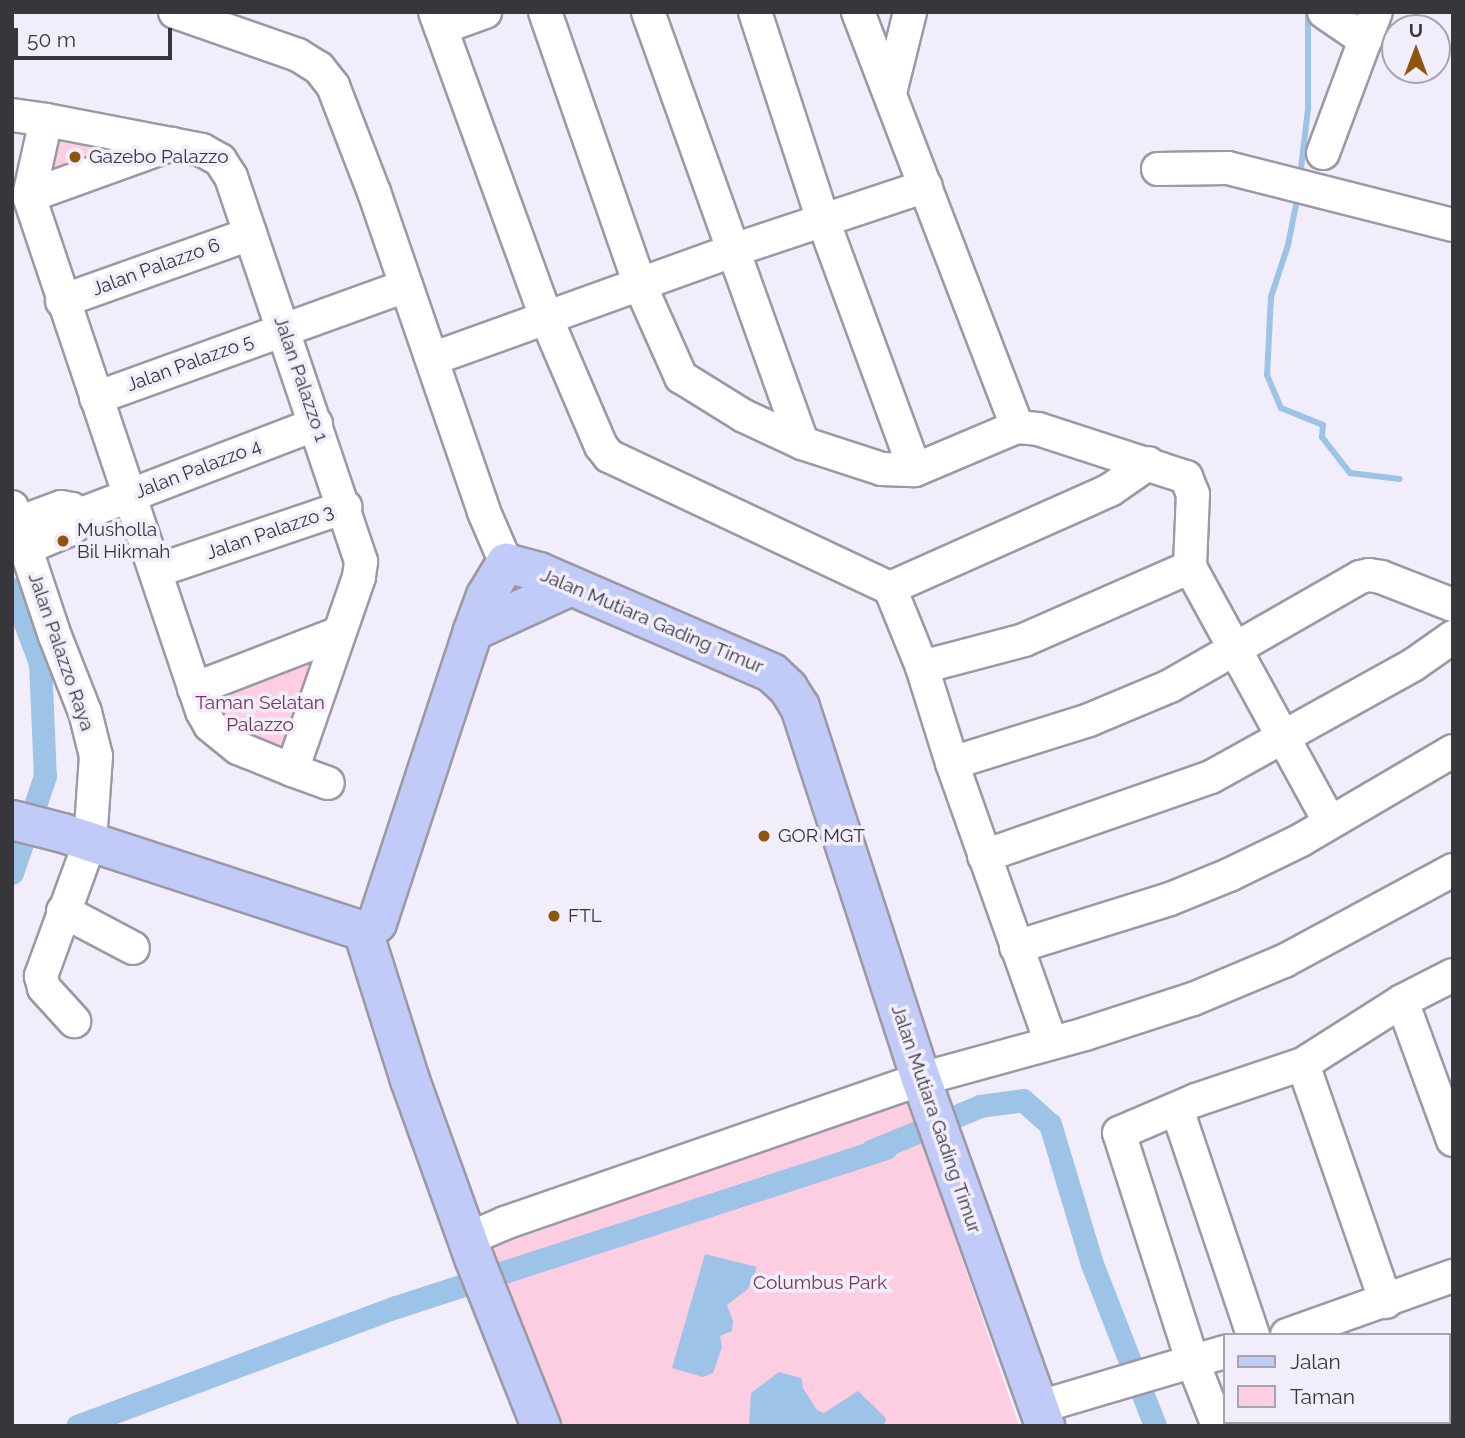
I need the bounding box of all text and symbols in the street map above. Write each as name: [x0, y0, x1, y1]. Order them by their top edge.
scale bar: [18, 14, 175, 58]
north arrow: [1381, 14, 1451, 84]
text: U: [1409, 19, 1423, 41]
text: 50 m: [27, 27, 76, 52]
place label: Gazebo Palazzo: [89, 146, 228, 168]
marker: Gazebo Palazzo: [67, 149, 83, 165]
street label: Jalan Palazzo 6: [89, 233, 223, 301]
street label: Jalan Palazzo 1: [269, 313, 333, 445]
street label: Jalan Palazzo 5: [123, 329, 257, 397]
street label: Jalan Palazzo 4: [132, 434, 264, 504]
street label: Jalan Palazzo 3: [203, 500, 337, 564]
place label: Musholla Bil Hikmah: [77, 519, 171, 563]
marker: Musholla Bil Hikmah: [55, 533, 71, 549]
street label: Jalan Mutiara Gading Timur: [537, 564, 767, 678]
street label: Jalan Palazzo Raya: [23, 570, 99, 734]
park label: Taman Selatan Palazzo: [195, 692, 325, 736]
place label: GOR MGT: [778, 825, 865, 847]
marker: GOR MGT: [756, 828, 772, 844]
place label: FTL: [568, 905, 602, 927]
marker: FTL: [546, 908, 562, 924]
street label: Jalan Mutiara Gading Timur: [886, 1002, 986, 1236]
park label: Columbus Park: [753, 1272, 887, 1294]
legend: [1224, 1333, 1451, 1424]
text: Jalan: [1290, 1349, 1341, 1374]
text: Taman: [1290, 1384, 1355, 1409]

